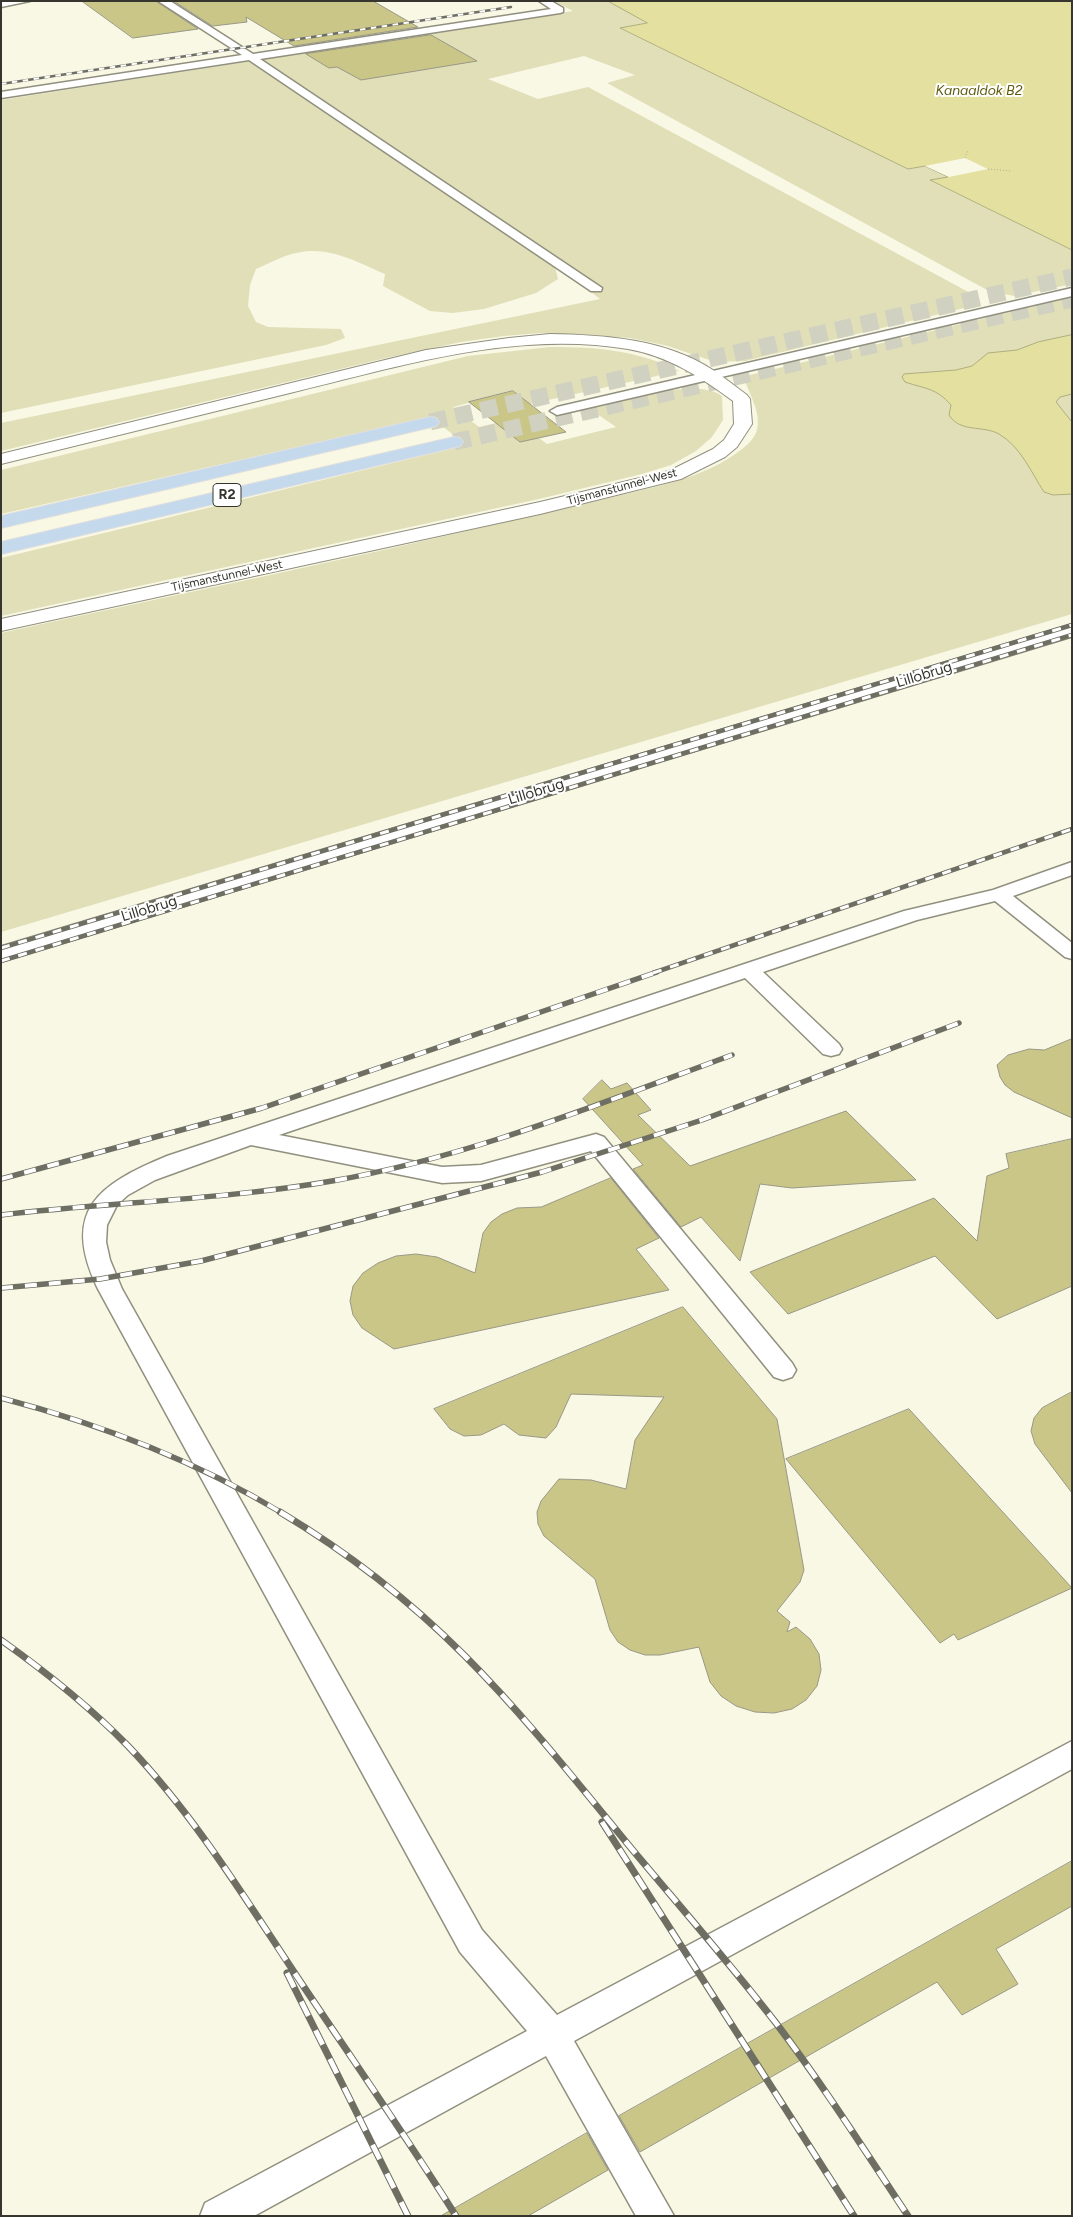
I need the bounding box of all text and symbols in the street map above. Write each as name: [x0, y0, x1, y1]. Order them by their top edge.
water label: Kanaaldok B2: [936, 83, 1022, 99]
street label: Tijsmanstunnel-West: [565, 465, 679, 509]
road number: R2: [213, 484, 241, 506]
street label: Tijsmanstunnel-West: [170, 557, 284, 595]
street label: Lillobrug: [894, 658, 954, 692]
street label: Lillobrug: [506, 775, 566, 809]
street label: Lillobrug: [119, 892, 179, 926]

